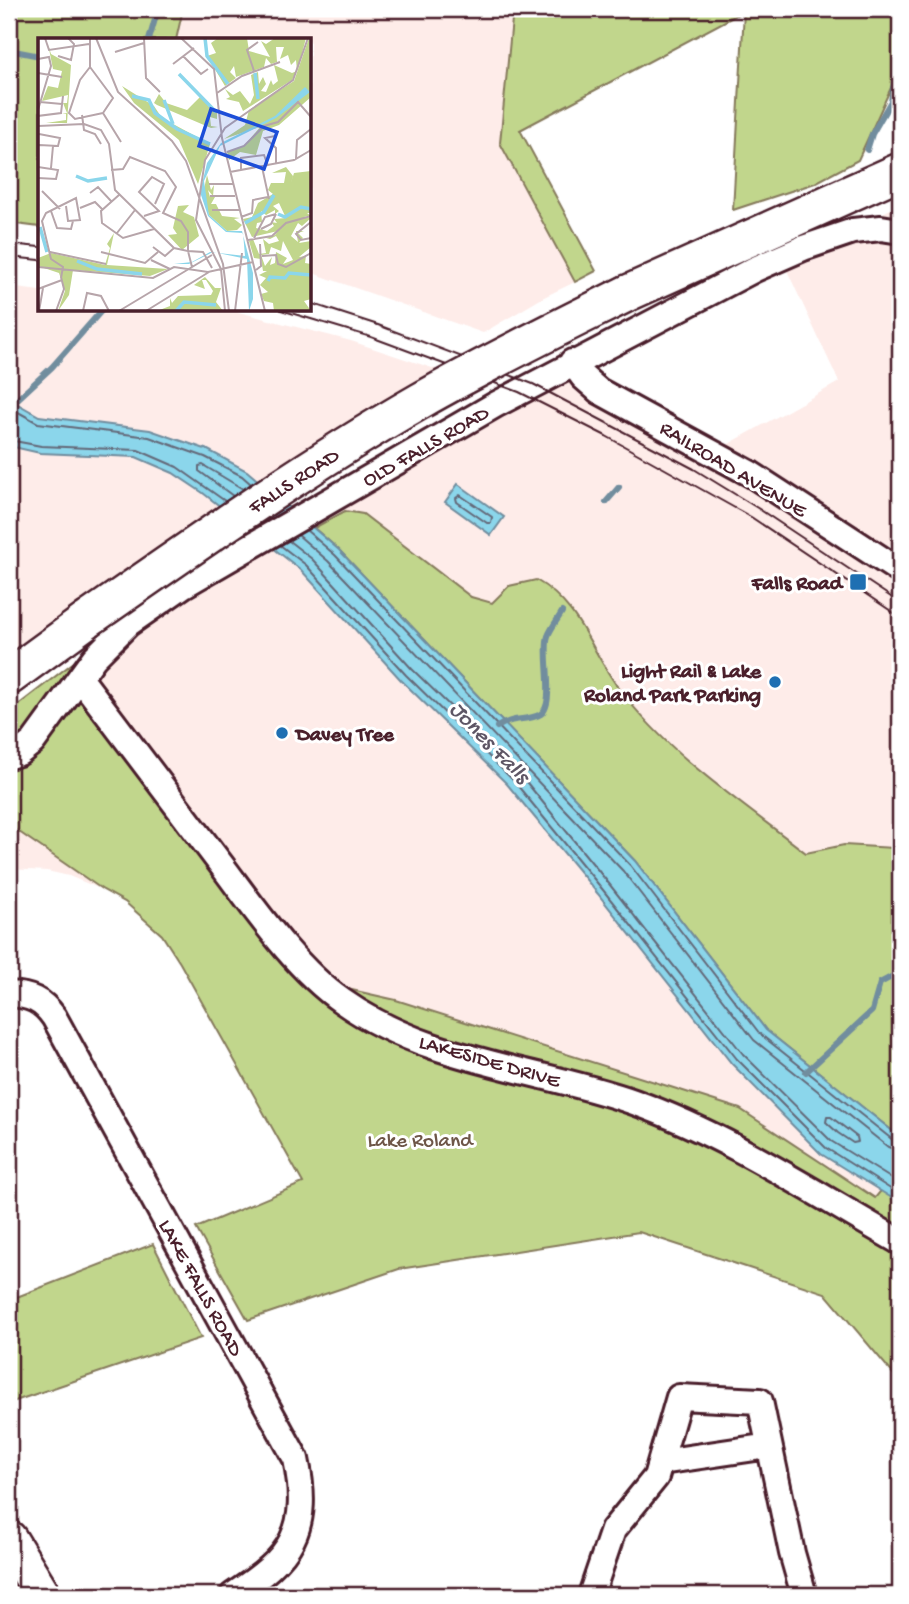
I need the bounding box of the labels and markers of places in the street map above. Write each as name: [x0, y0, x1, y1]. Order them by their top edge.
marker: Falls Road: [848, 572, 868, 592]
place label: Falls Road: [751, 573, 845, 598]
place label: Light Rail & Lake Roland Park Parking: [583, 661, 762, 710]
marker: Light Rail & Lake Roland Park Parking: [767, 674, 783, 690]
place label: Davey Tree: [294, 724, 395, 749]
marker: Davey Tree: [274, 725, 290, 741]

